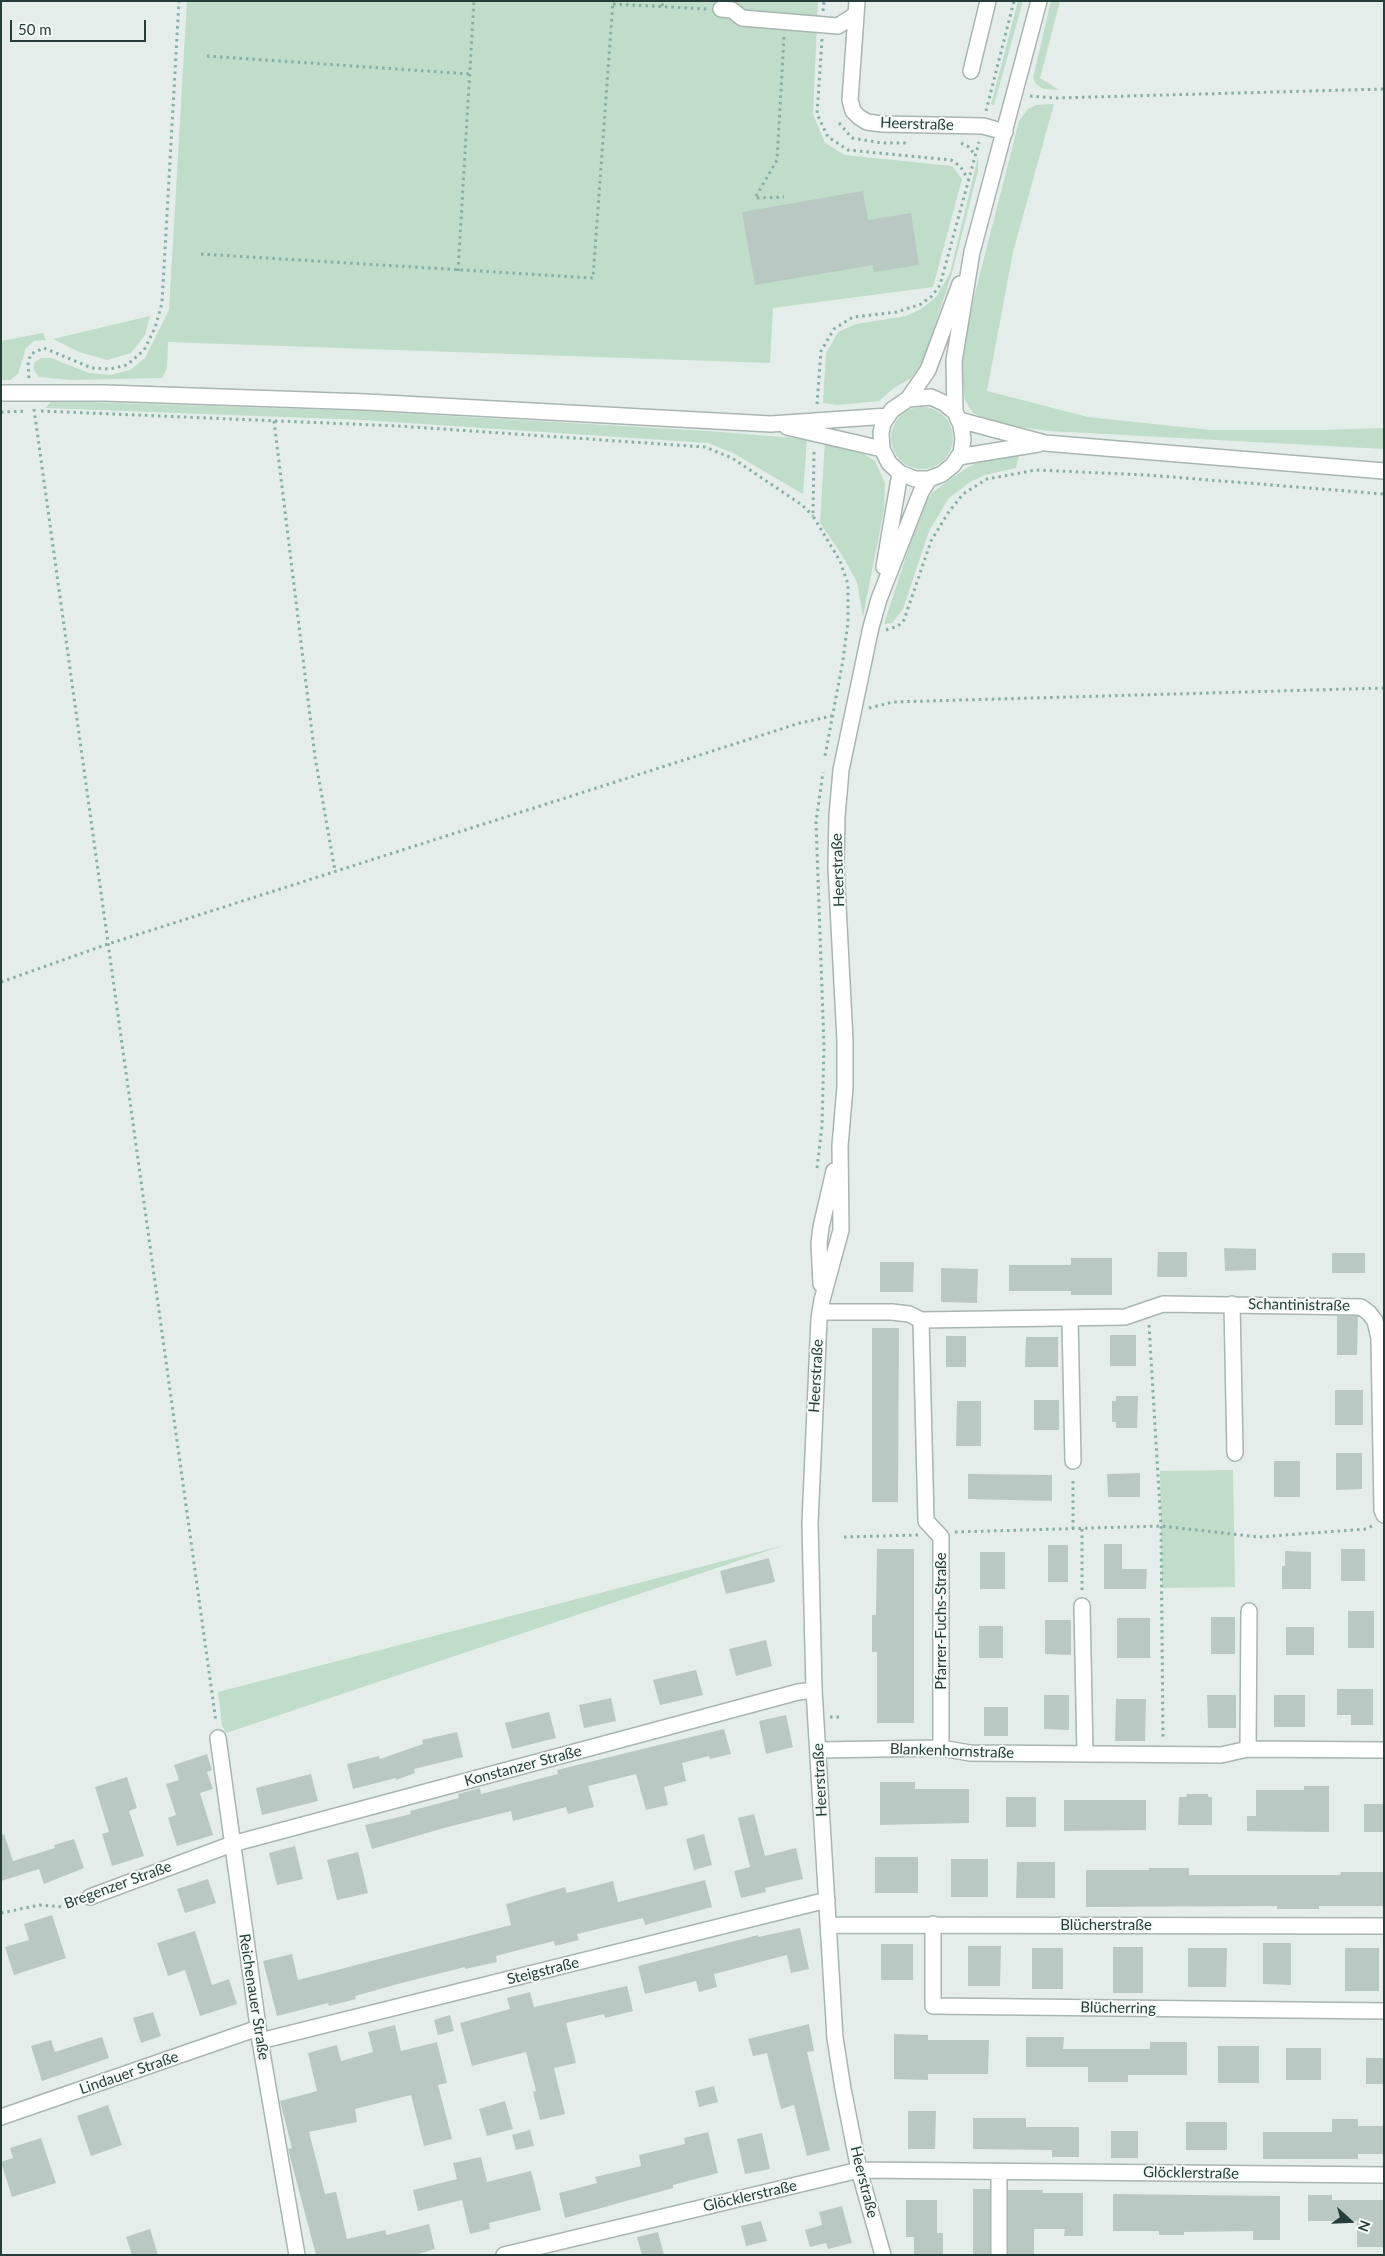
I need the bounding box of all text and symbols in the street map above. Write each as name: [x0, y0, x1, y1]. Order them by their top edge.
scale bar: [12, 10, 149, 42]
text: 50 m: [18, 20, 52, 38]
street label: Heerstraße: [880, 114, 954, 134]
street label: Heerstraße: [828, 833, 848, 907]
street label: Schantinistraße: [1248, 1295, 1350, 1315]
street label: Heerstraße: [805, 1339, 827, 1413]
street label: Pfarrer-Fuchs-Straße: [932, 1552, 950, 1690]
street label: Blankenhornstraße: [890, 1740, 1014, 1762]
street label: Konstanzer Straße: [463, 1742, 583, 1790]
street label: Heerstraße: [809, 1743, 831, 1817]
street label: Bregenzer Straße: [62, 1857, 174, 1913]
street label: Blücherstraße: [1060, 1916, 1152, 1934]
street label: Reichenauer Straße: [235, 1932, 273, 2062]
street label: Steigstraße: [505, 1953, 581, 1989]
street label: Blücherring: [1080, 1998, 1156, 2018]
street label: Lindauer Straße: [77, 2048, 181, 2098]
street label: Heerstraße: [846, 2144, 882, 2220]
street label: Glöcklerstraße: [1143, 2163, 1239, 2183]
street label: Glöcklerstraße: [701, 2176, 799, 2216]
north arrow: [1325, 2196, 1375, 2246]
text: N: [1355, 2218, 1374, 2234]

